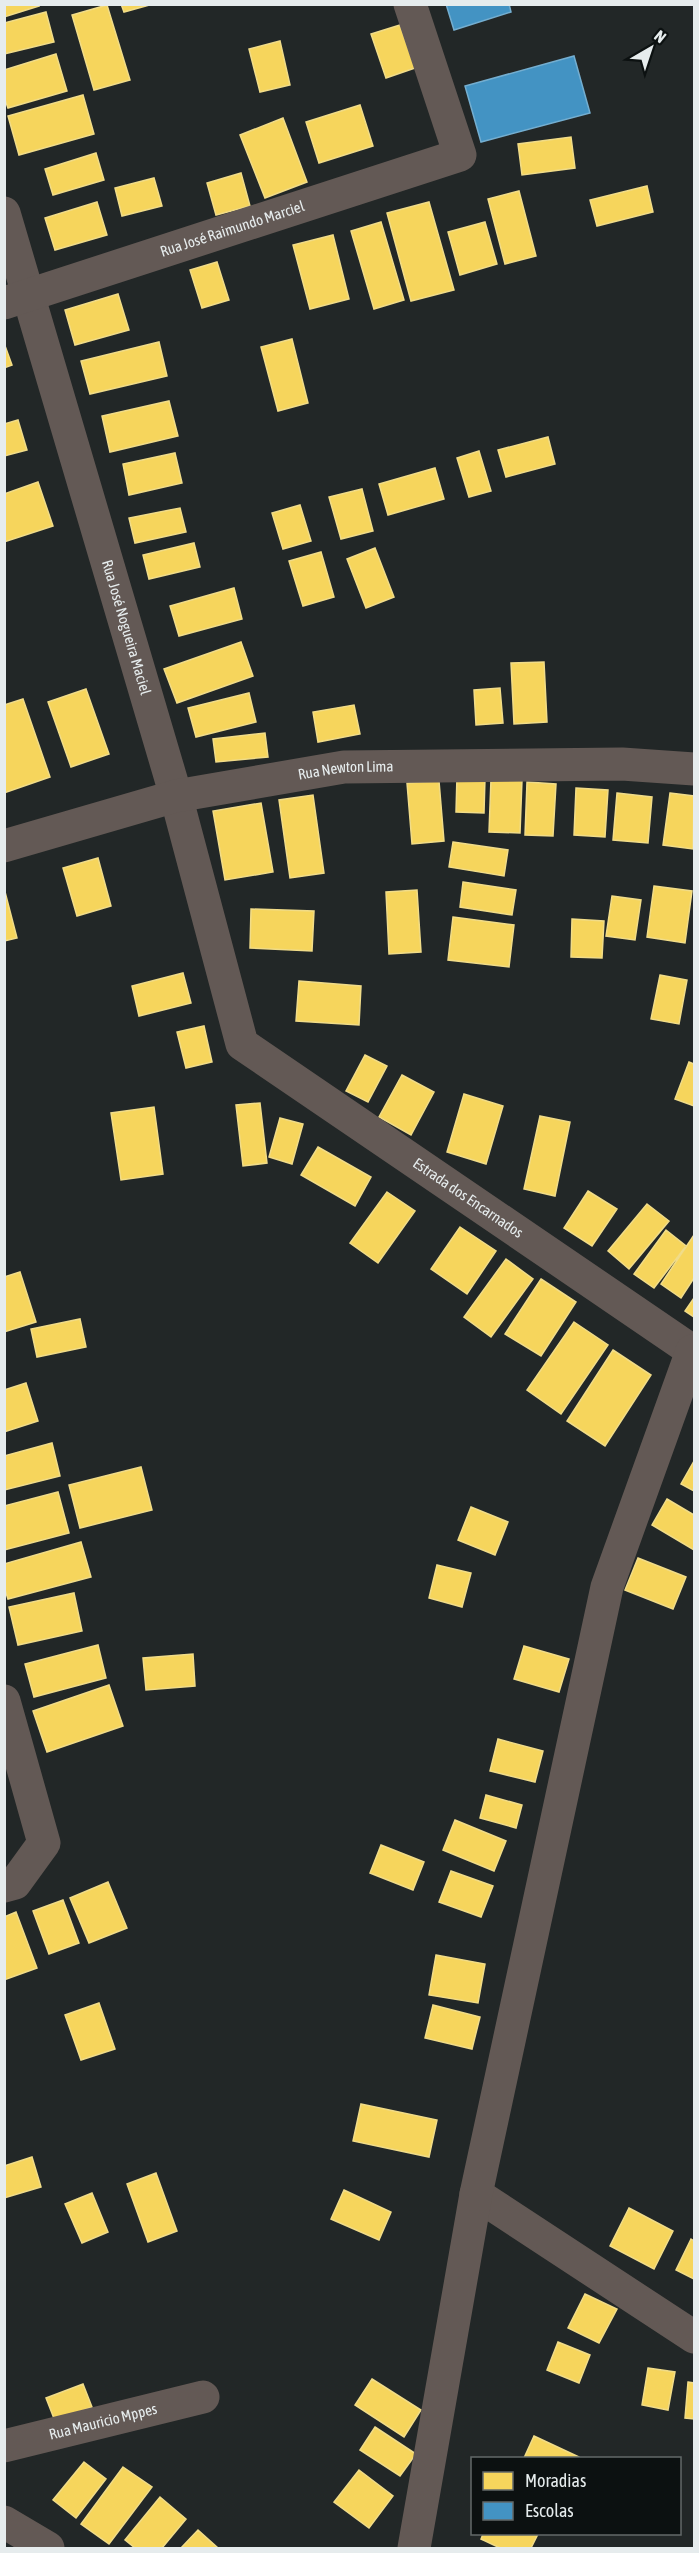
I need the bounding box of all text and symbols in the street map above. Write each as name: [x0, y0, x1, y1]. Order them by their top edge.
north arrow: [621, 18, 681, 78]
text: N: [651, 26, 670, 46]
street label: Rua José Raimundo Marciel: [158, 197, 306, 260]
street label: Rua José Nogueira Maciel: [99, 558, 155, 697]
street label: Rua Newton Lima: [297, 757, 393, 783]
street label: Estrada dos Encarnados: [410, 1154, 527, 1241]
street label: Rua Mauricio Mppes: [47, 2400, 159, 2443]
legend: [471, 2457, 681, 2535]
text: Moradias: [525, 2470, 586, 2491]
text: Escolas: [525, 2500, 574, 2521]

